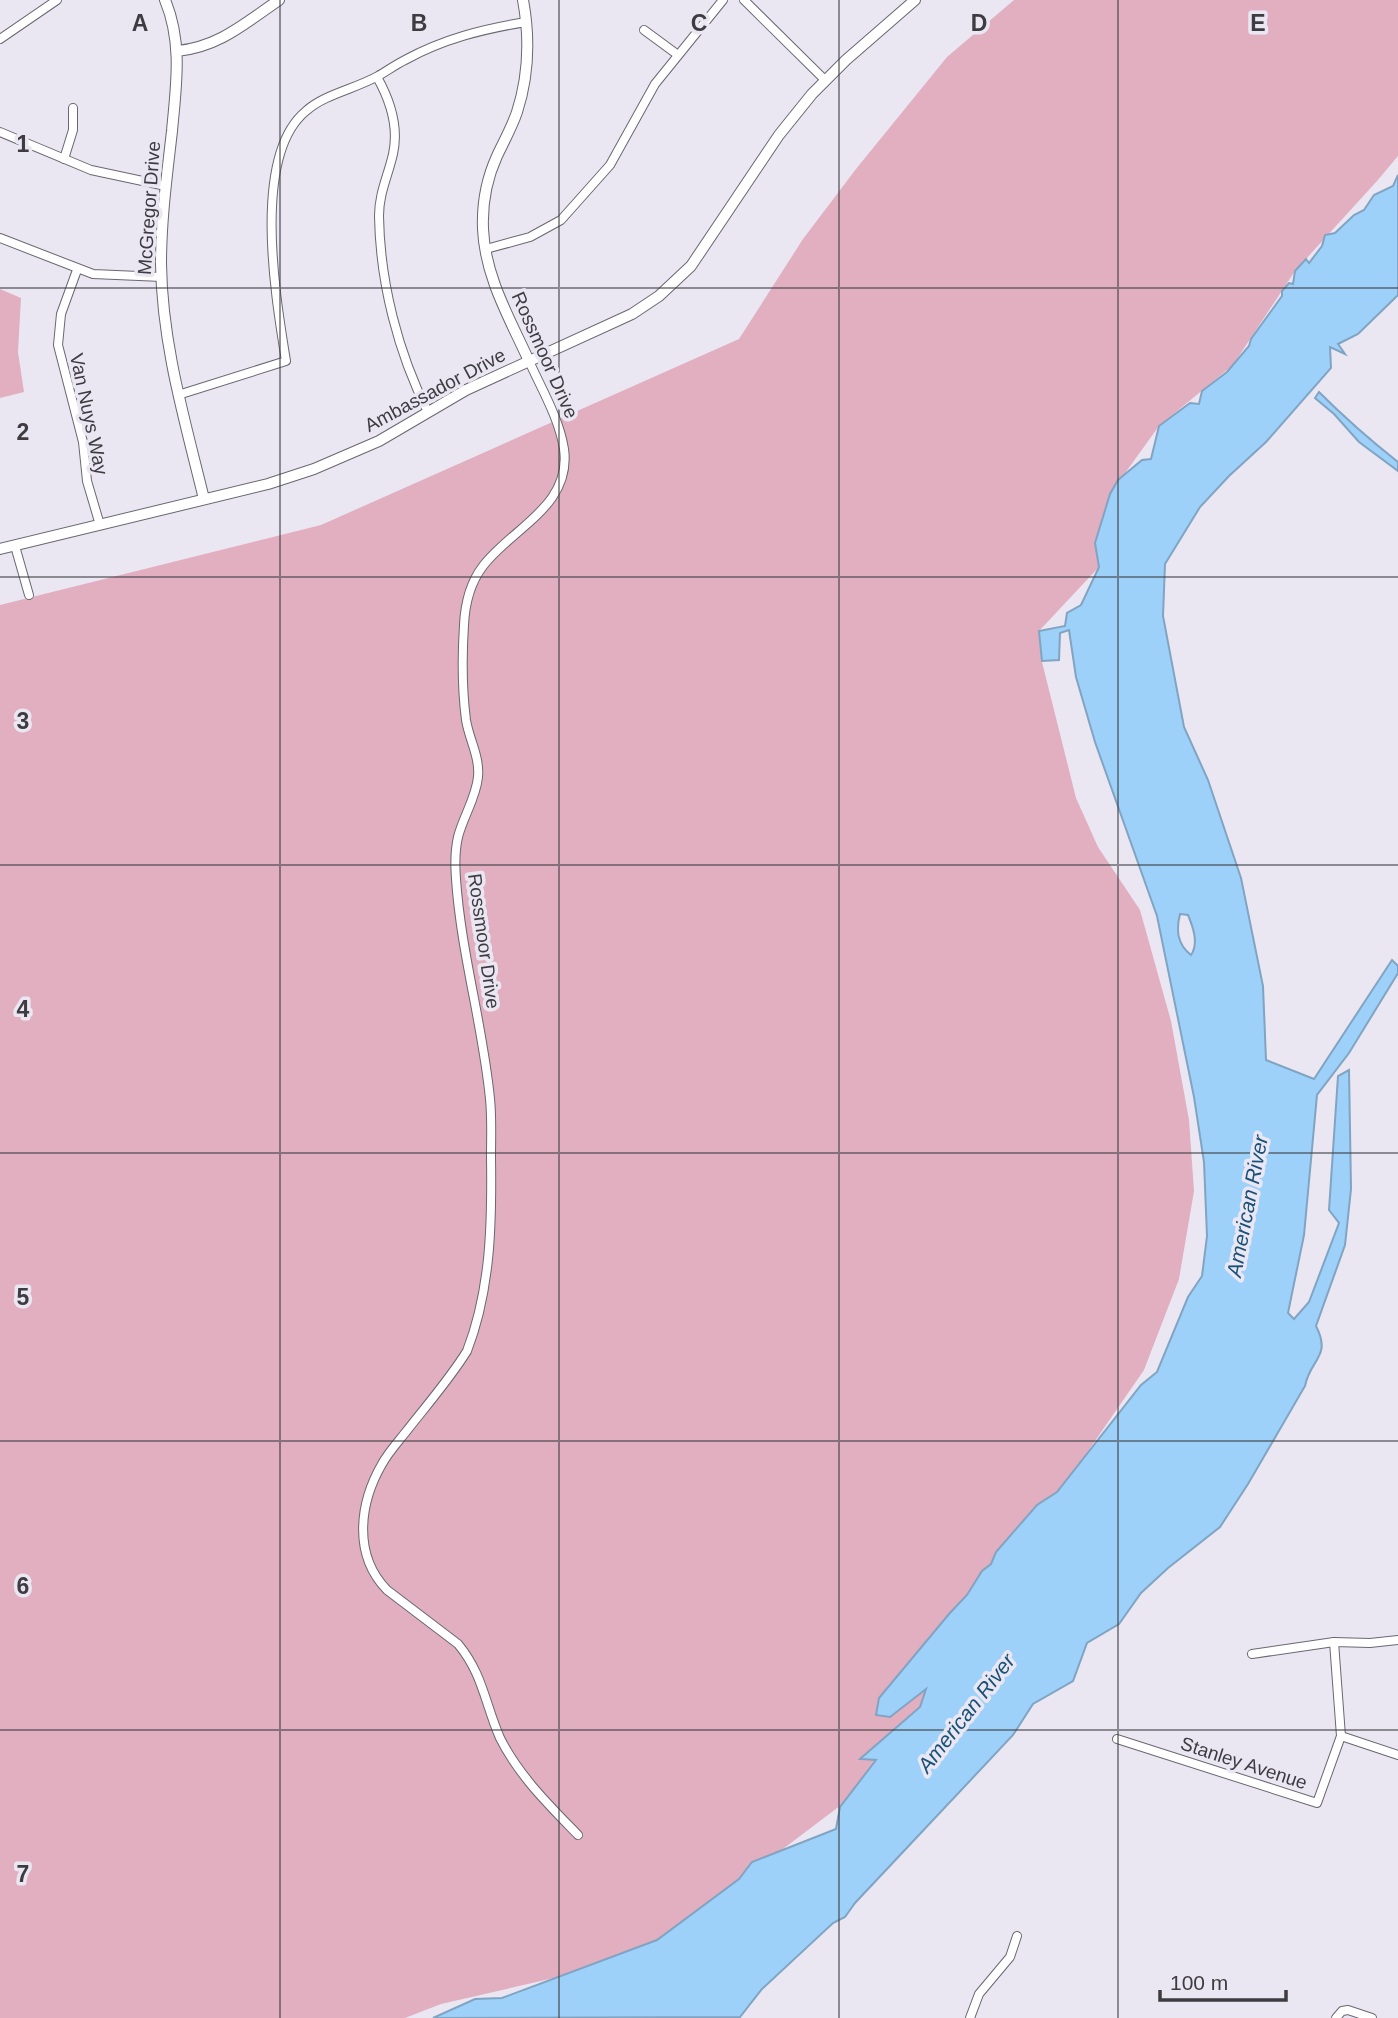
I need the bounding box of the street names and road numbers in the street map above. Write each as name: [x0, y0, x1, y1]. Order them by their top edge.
street label: McGregor Drive: [134, 140, 164, 276]
street label: Rossmoor Drive: [508, 289, 582, 421]
street label: Ambassador Drive: [361, 344, 509, 436]
street label: Van Nuys Way: [66, 351, 112, 477]
street label: Rossmoor Drive: [464, 872, 504, 1010]
street label: Stanley Avenue: [1178, 1733, 1310, 1793]

